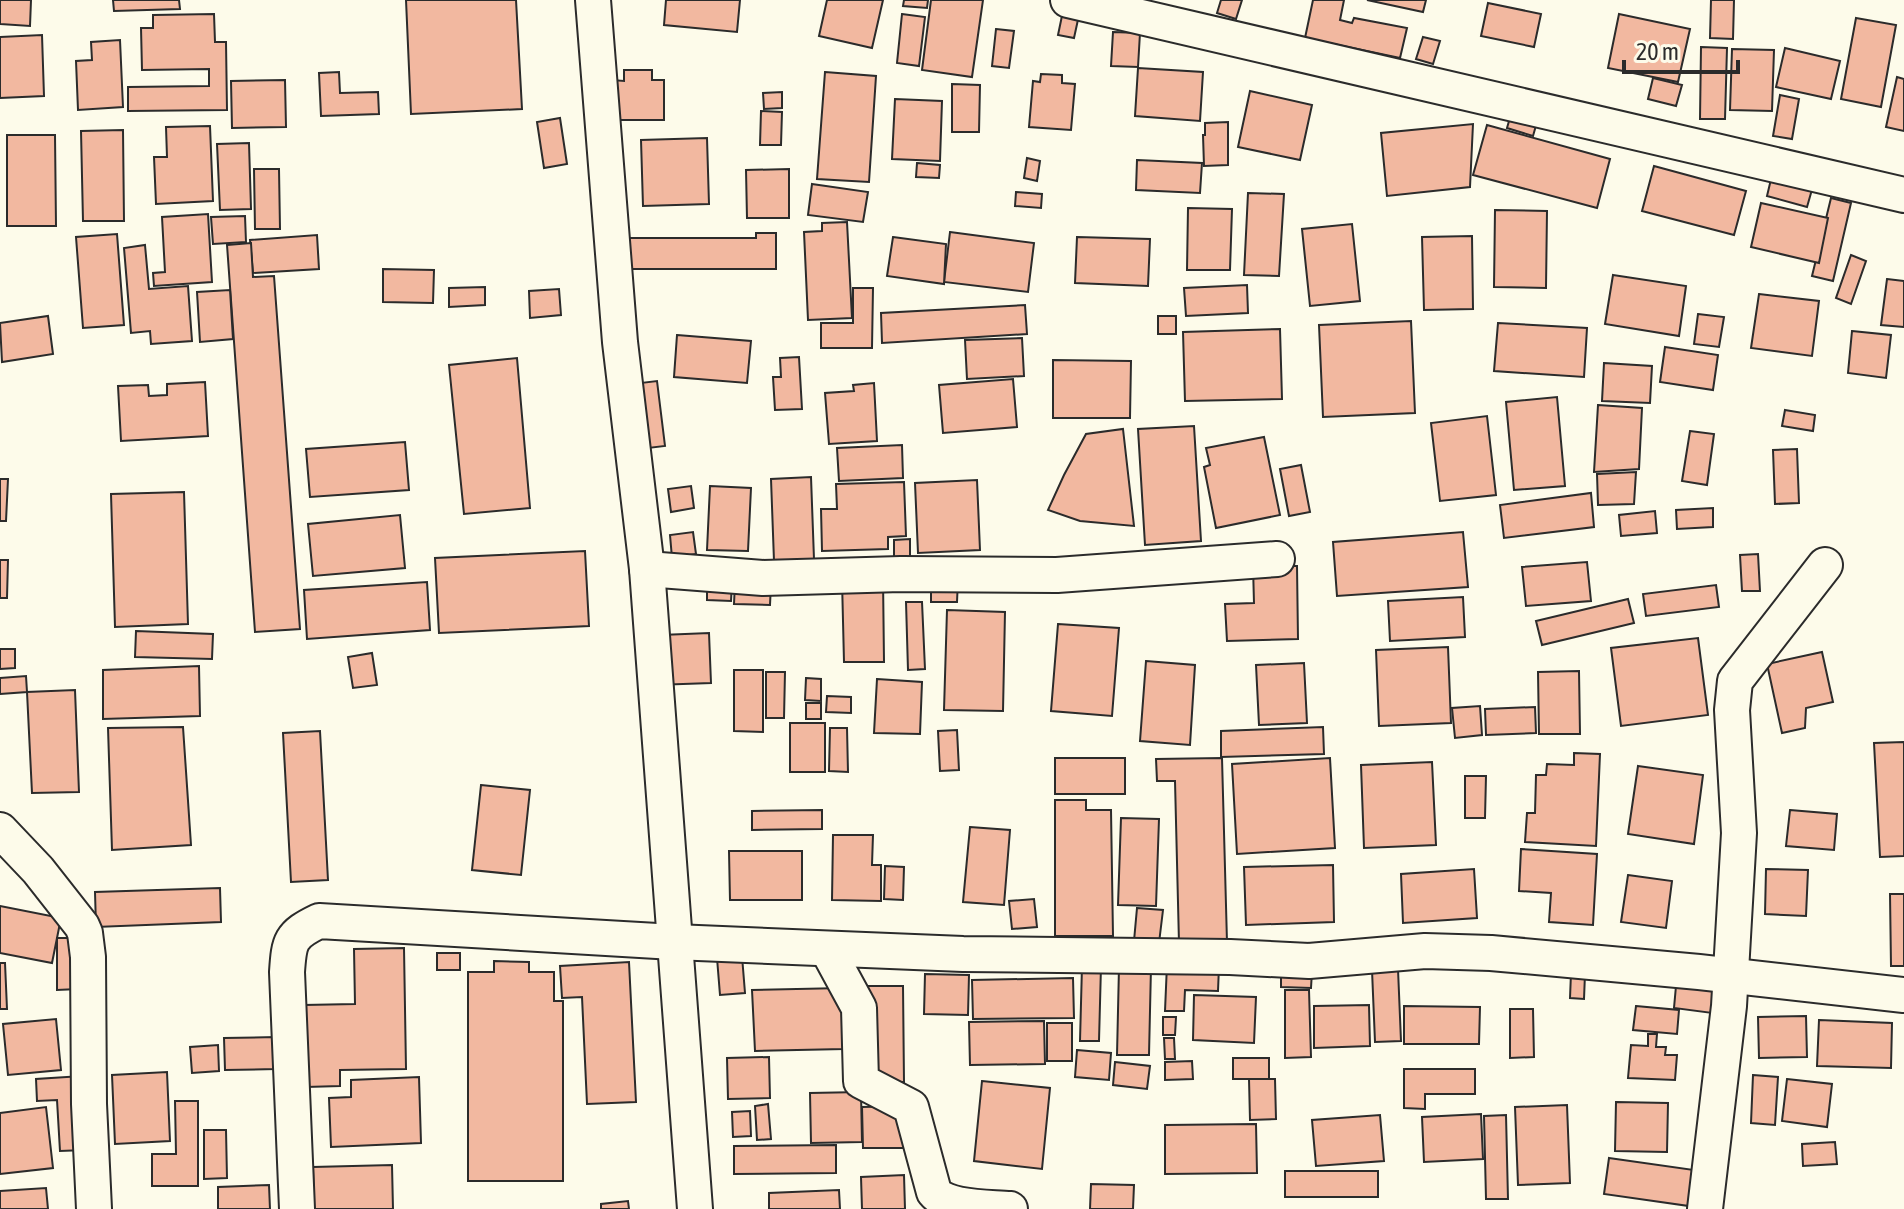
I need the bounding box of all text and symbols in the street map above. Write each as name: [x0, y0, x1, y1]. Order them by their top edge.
scale bar: [1624, 24, 1738, 74]
text: 20 m: [1636, 38, 1679, 65]

